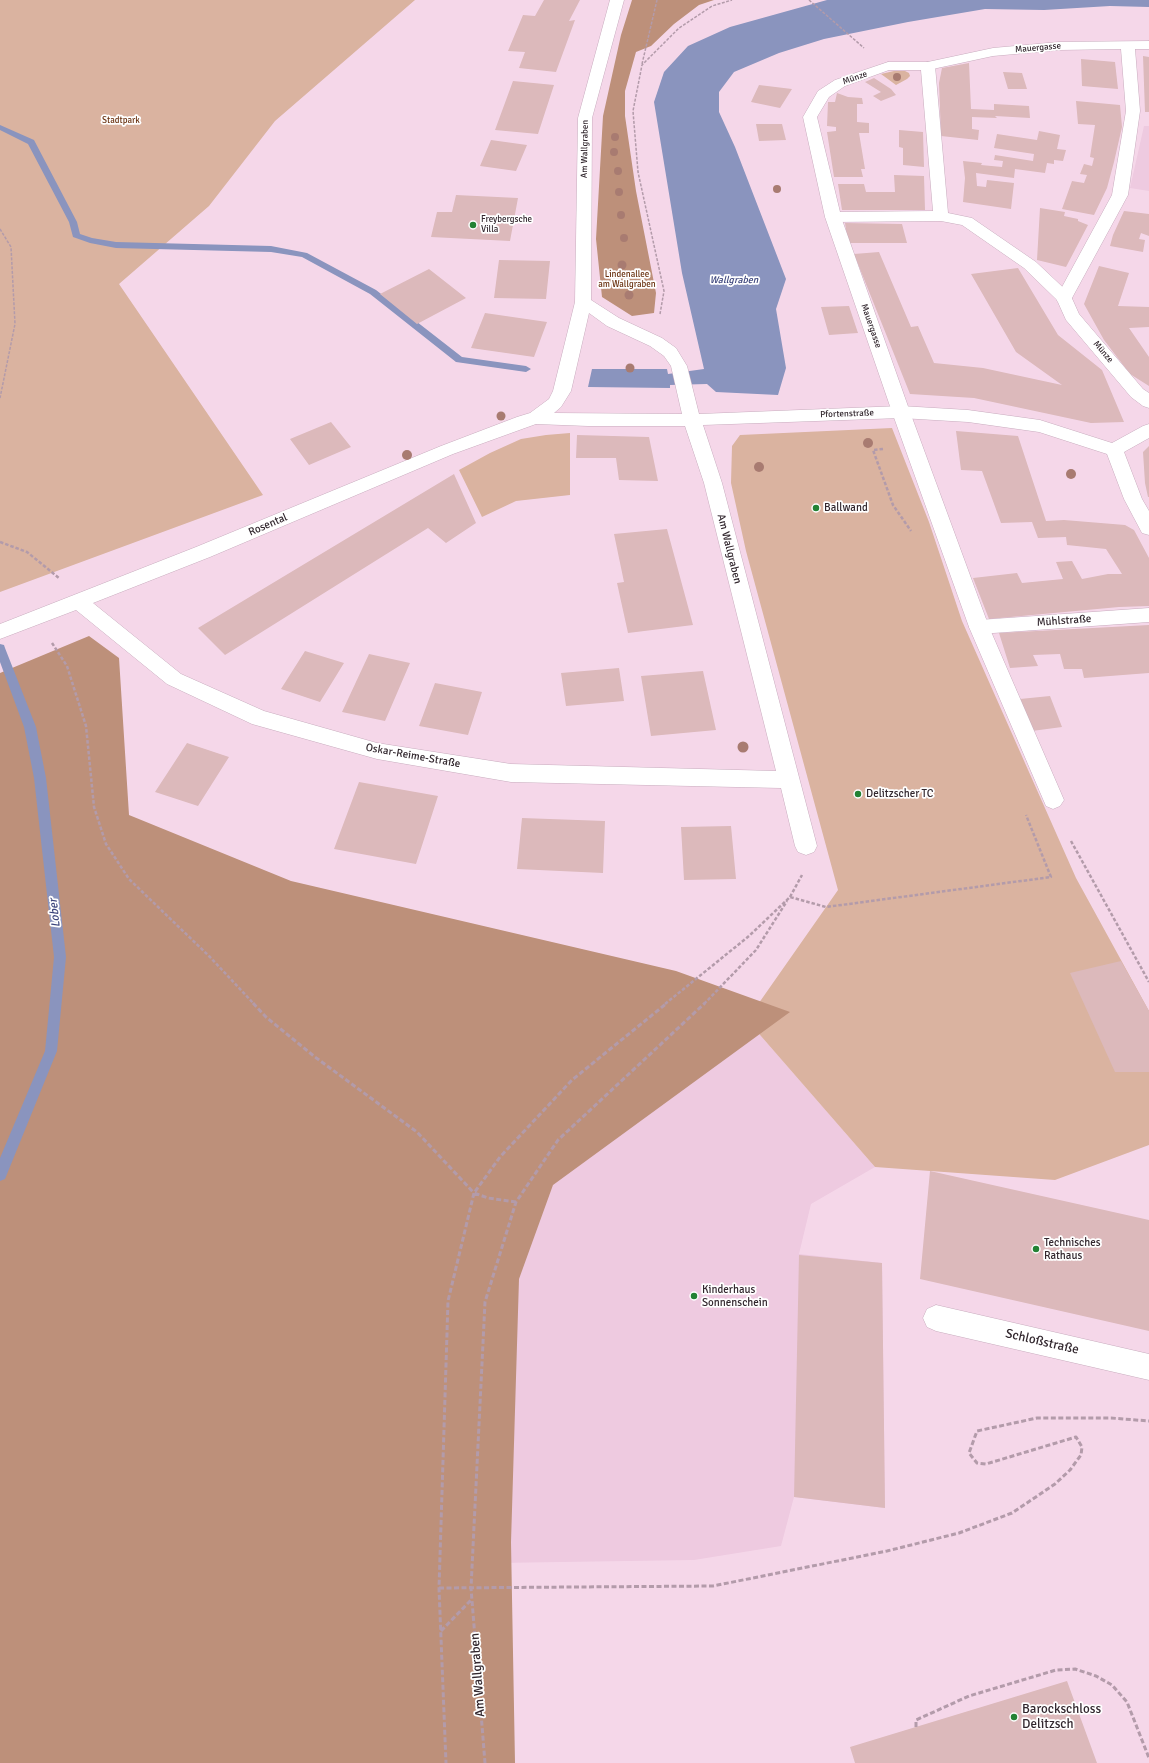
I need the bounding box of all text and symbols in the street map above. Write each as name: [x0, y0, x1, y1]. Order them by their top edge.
street label: Mauergasse: [1015, 41, 1061, 55]
street label: Münze: [841, 69, 869, 87]
park label: Stadtpark: [102, 116, 140, 126]
street label: Am Wallgraben: [579, 120, 591, 178]
place label: Freybergsche Villa: [481, 215, 532, 236]
marker: Freybergsche Villa: [468, 220, 478, 230]
park label: Lindenallee am Wallgraben: [598, 270, 656, 291]
water label: Wallgraben: [710, 274, 758, 286]
street label: Mauergasse: [858, 302, 884, 350]
street label: Münze: [1091, 339, 1115, 365]
street label: Pfortenstraße: [820, 408, 874, 420]
place label: Ballwand: [824, 501, 868, 515]
marker: Ballwand: [811, 503, 821, 513]
street label: Rosental: [246, 511, 290, 539]
street label: Am Wallgraben: [714, 513, 744, 585]
street label: Mühlstraße: [1036, 613, 1092, 629]
street label: Oskar-Reime-Straße: [365, 741, 461, 771]
place label: Delitzscher TC: [866, 787, 933, 801]
marker: Delitzscher TC: [853, 789, 863, 799]
water label: Lober: [46, 898, 64, 928]
place label: Technisches Rathaus: [1044, 1236, 1100, 1262]
marker: Technisches Rathaus: [1031, 1244, 1041, 1254]
place label: Kinderhaus Sonnenschein: [702, 1283, 768, 1309]
marker: Kinderhaus Sonnenschein: [689, 1291, 699, 1301]
street label: Schloßstraße: [1004, 1326, 1080, 1358]
street label: Am Wallgraben: [467, 1632, 489, 1718]
place label: Barockschloss Delitzsch: [1022, 1702, 1101, 1733]
marker: Barockschloss Delitzsch: [1009, 1712, 1019, 1722]

